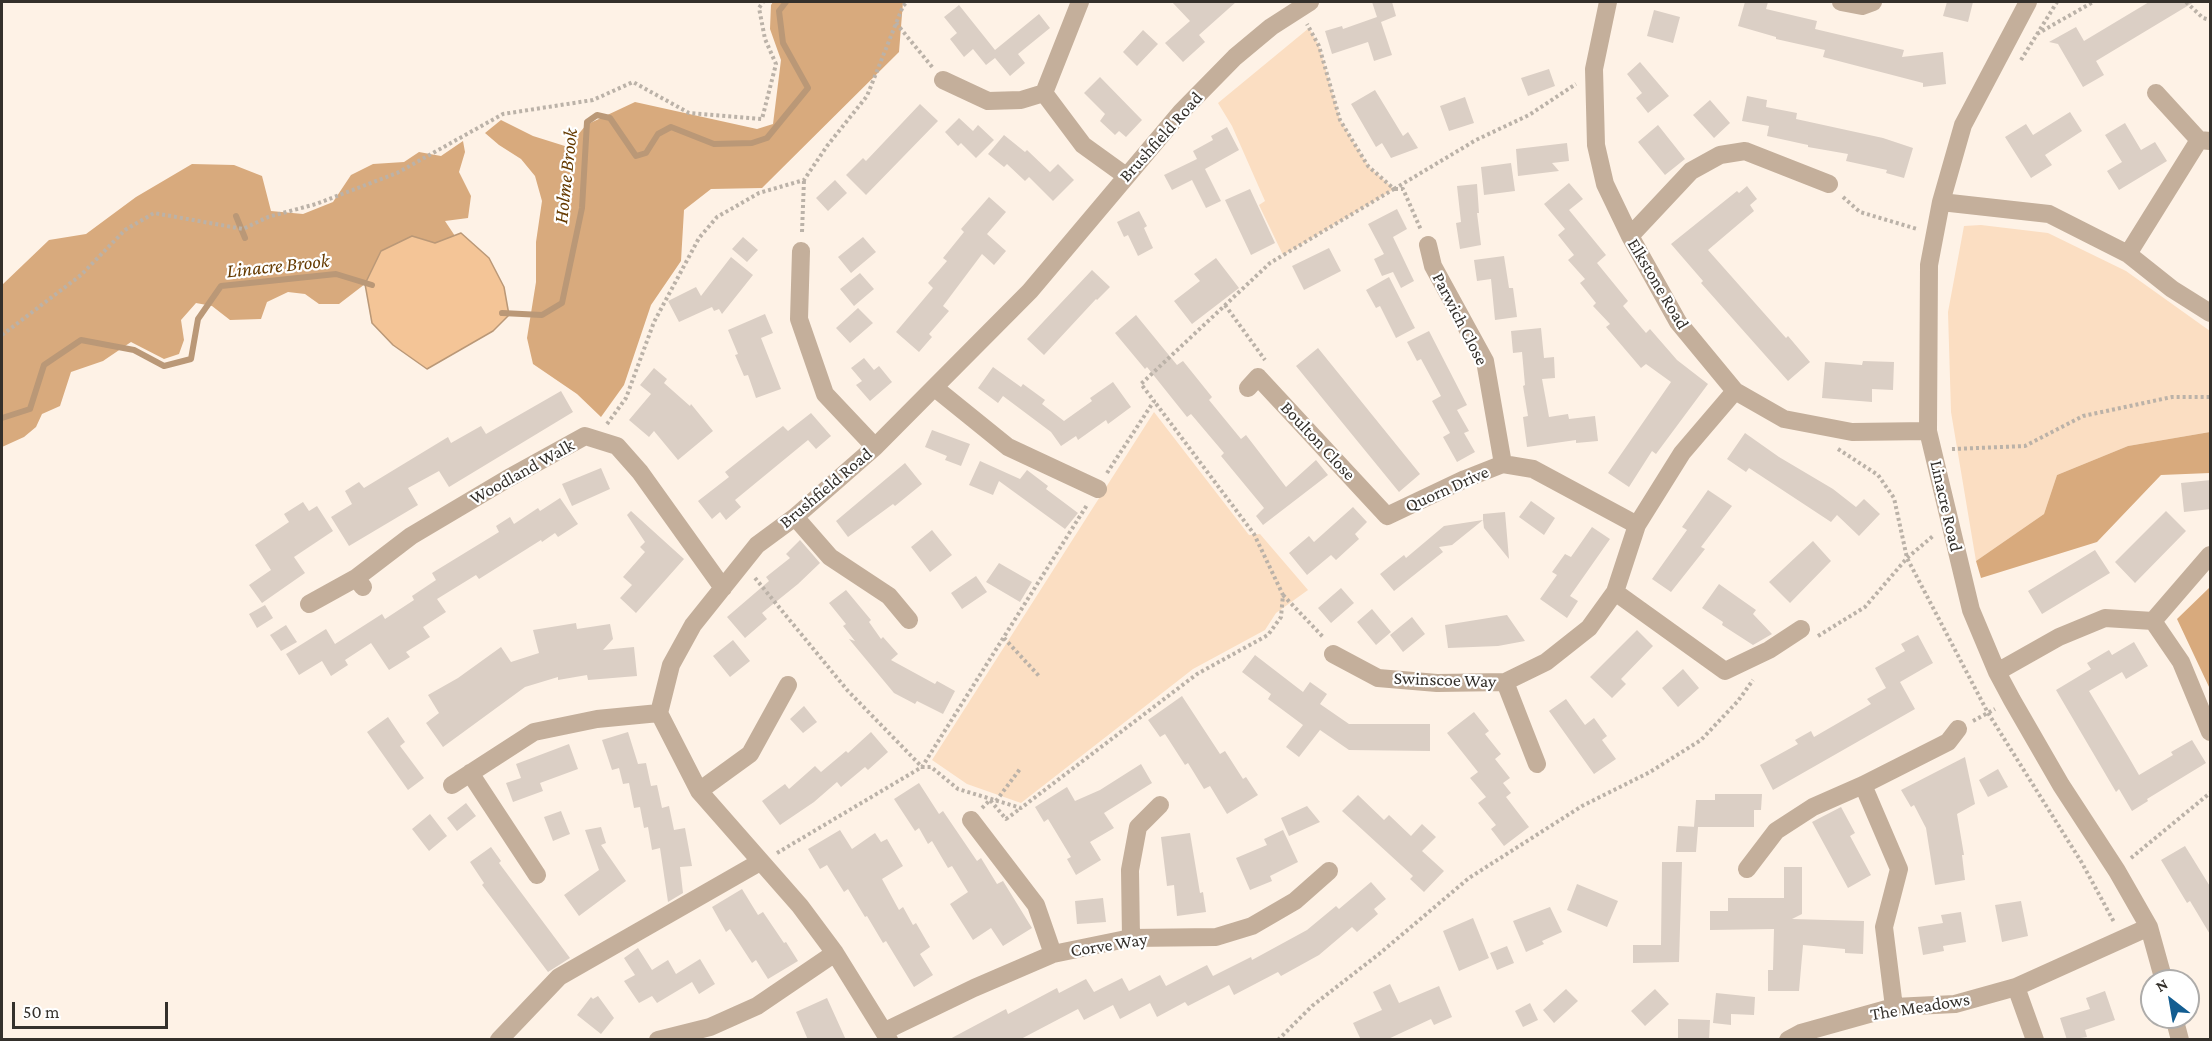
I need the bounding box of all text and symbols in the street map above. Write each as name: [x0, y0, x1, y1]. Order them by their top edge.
street label: Brushfield Road: [1115, 87, 1207, 187]
water label: Holme Brook: [549, 127, 583, 225]
street label: Elkstone Road: [1622, 235, 1694, 333]
water label: Linacre Brook: [225, 249, 331, 283]
street label: Parwich Close: [1427, 269, 1493, 369]
street label: Boulton Close: [1276, 397, 1360, 485]
street label: Woodland Walk: [466, 434, 578, 510]
street label: Brushfield Road: [775, 443, 877, 533]
street label: Linacre Road: [1925, 458, 1967, 554]
street label: Quorn Drive: [1402, 461, 1492, 517]
street label: Swinscoe Way: [1393, 667, 1497, 693]
street label: Corve Way: [1069, 928, 1149, 962]
north arrow: [2140, 969, 2200, 1029]
text: N: [2152, 975, 2171, 995]
street label: The Meadows: [1869, 988, 1971, 1026]
scale bar: [15, 990, 171, 1028]
text: 50 m: [23, 1002, 60, 1022]

